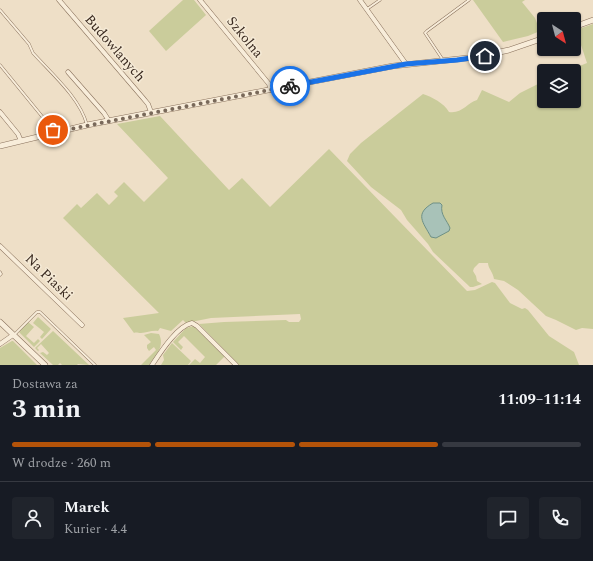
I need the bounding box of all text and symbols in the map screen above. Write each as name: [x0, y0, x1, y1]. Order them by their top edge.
street label: Budowlanych: [80, 10, 150, 86]
street label: Szkolna: [222, 12, 268, 62]
north arrow: [537, 12, 581, 56]
map controls: [537, 12, 581, 108]
pin: [468, 39, 502, 73]
icon: home: [474, 45, 496, 67]
button: layers: [537, 64, 581, 108]
courier: [270, 66, 310, 106]
icon: bike: [279, 75, 301, 97]
pin: [36, 113, 70, 147]
icon: bag: [42, 119, 64, 141]
street label: Na Piaski: [20, 249, 78, 305]
text: Dostawa za: [12, 374, 78, 394]
text: 11:09–11:14: [498, 388, 581, 411]
text: 3 min: [12, 389, 81, 429]
text: W drodze · 260 m: [12, 453, 111, 473]
text: Marek: [64, 496, 110, 519]
button: person: [12, 497, 54, 539]
button: chat: [487, 497, 529, 539]
button: phone: [539, 497, 581, 539]
text: Kurier · 4.4: [64, 519, 127, 539]

